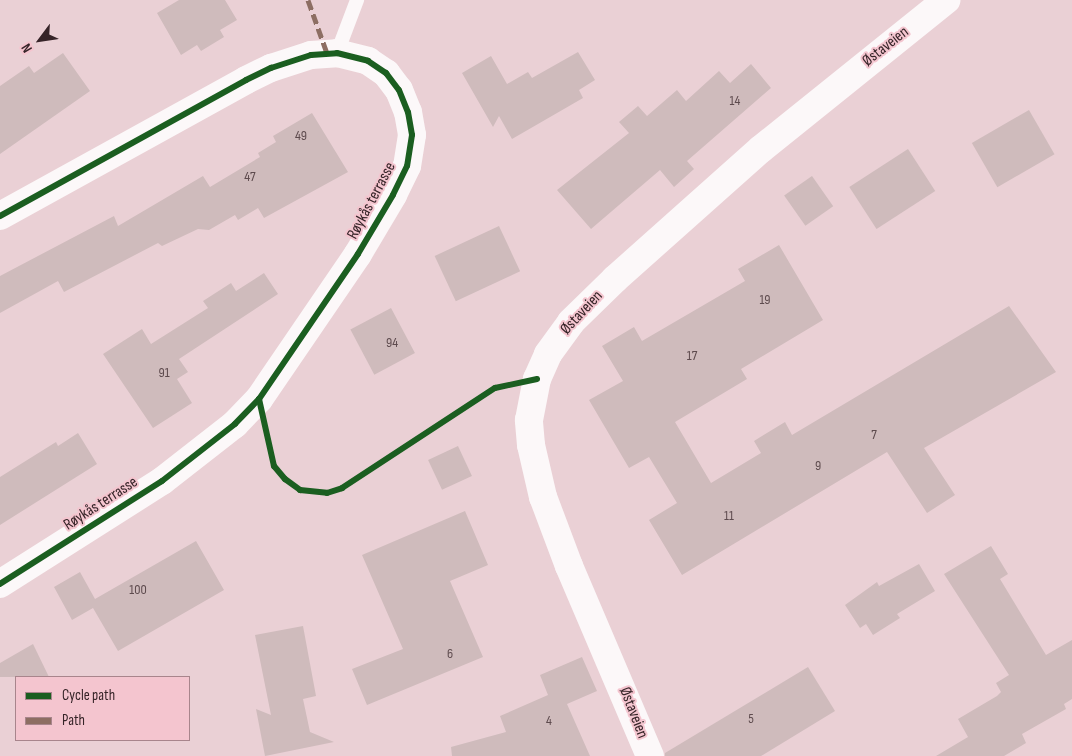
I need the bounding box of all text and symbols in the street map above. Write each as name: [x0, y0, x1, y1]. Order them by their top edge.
north arrow: [15, 15, 65, 65]
street label: Østaveien: [859, 23, 913, 71]
text: N: [18, 40, 36, 56]
house number: 14: [730, 93, 740, 109]
house number: 49: [295, 128, 307, 144]
street label: Røykås terrasse: [344, 159, 400, 243]
house number: 47: [244, 169, 256, 185]
street label: Østaveien: [557, 287, 607, 339]
house number: 19: [759, 292, 771, 308]
house number: 94: [386, 335, 398, 351]
house number: 17: [687, 348, 697, 364]
house number: 91: [158, 365, 170, 381]
house number: 7: [871, 427, 877, 443]
house number: 9: [815, 458, 821, 474]
street label: Røykås terrasse: [60, 473, 142, 535]
house number: 11: [724, 508, 734, 524]
house number: 100: [129, 582, 147, 598]
house number: 6: [447, 646, 453, 662]
legend: [15, 676, 190, 741]
street label: Østaveien: [614, 685, 652, 741]
text: Cycle path: [62, 686, 115, 705]
text: Path: [62, 711, 85, 730]
house number: 5: [748, 711, 754, 727]
house number: 4: [546, 713, 552, 729]

